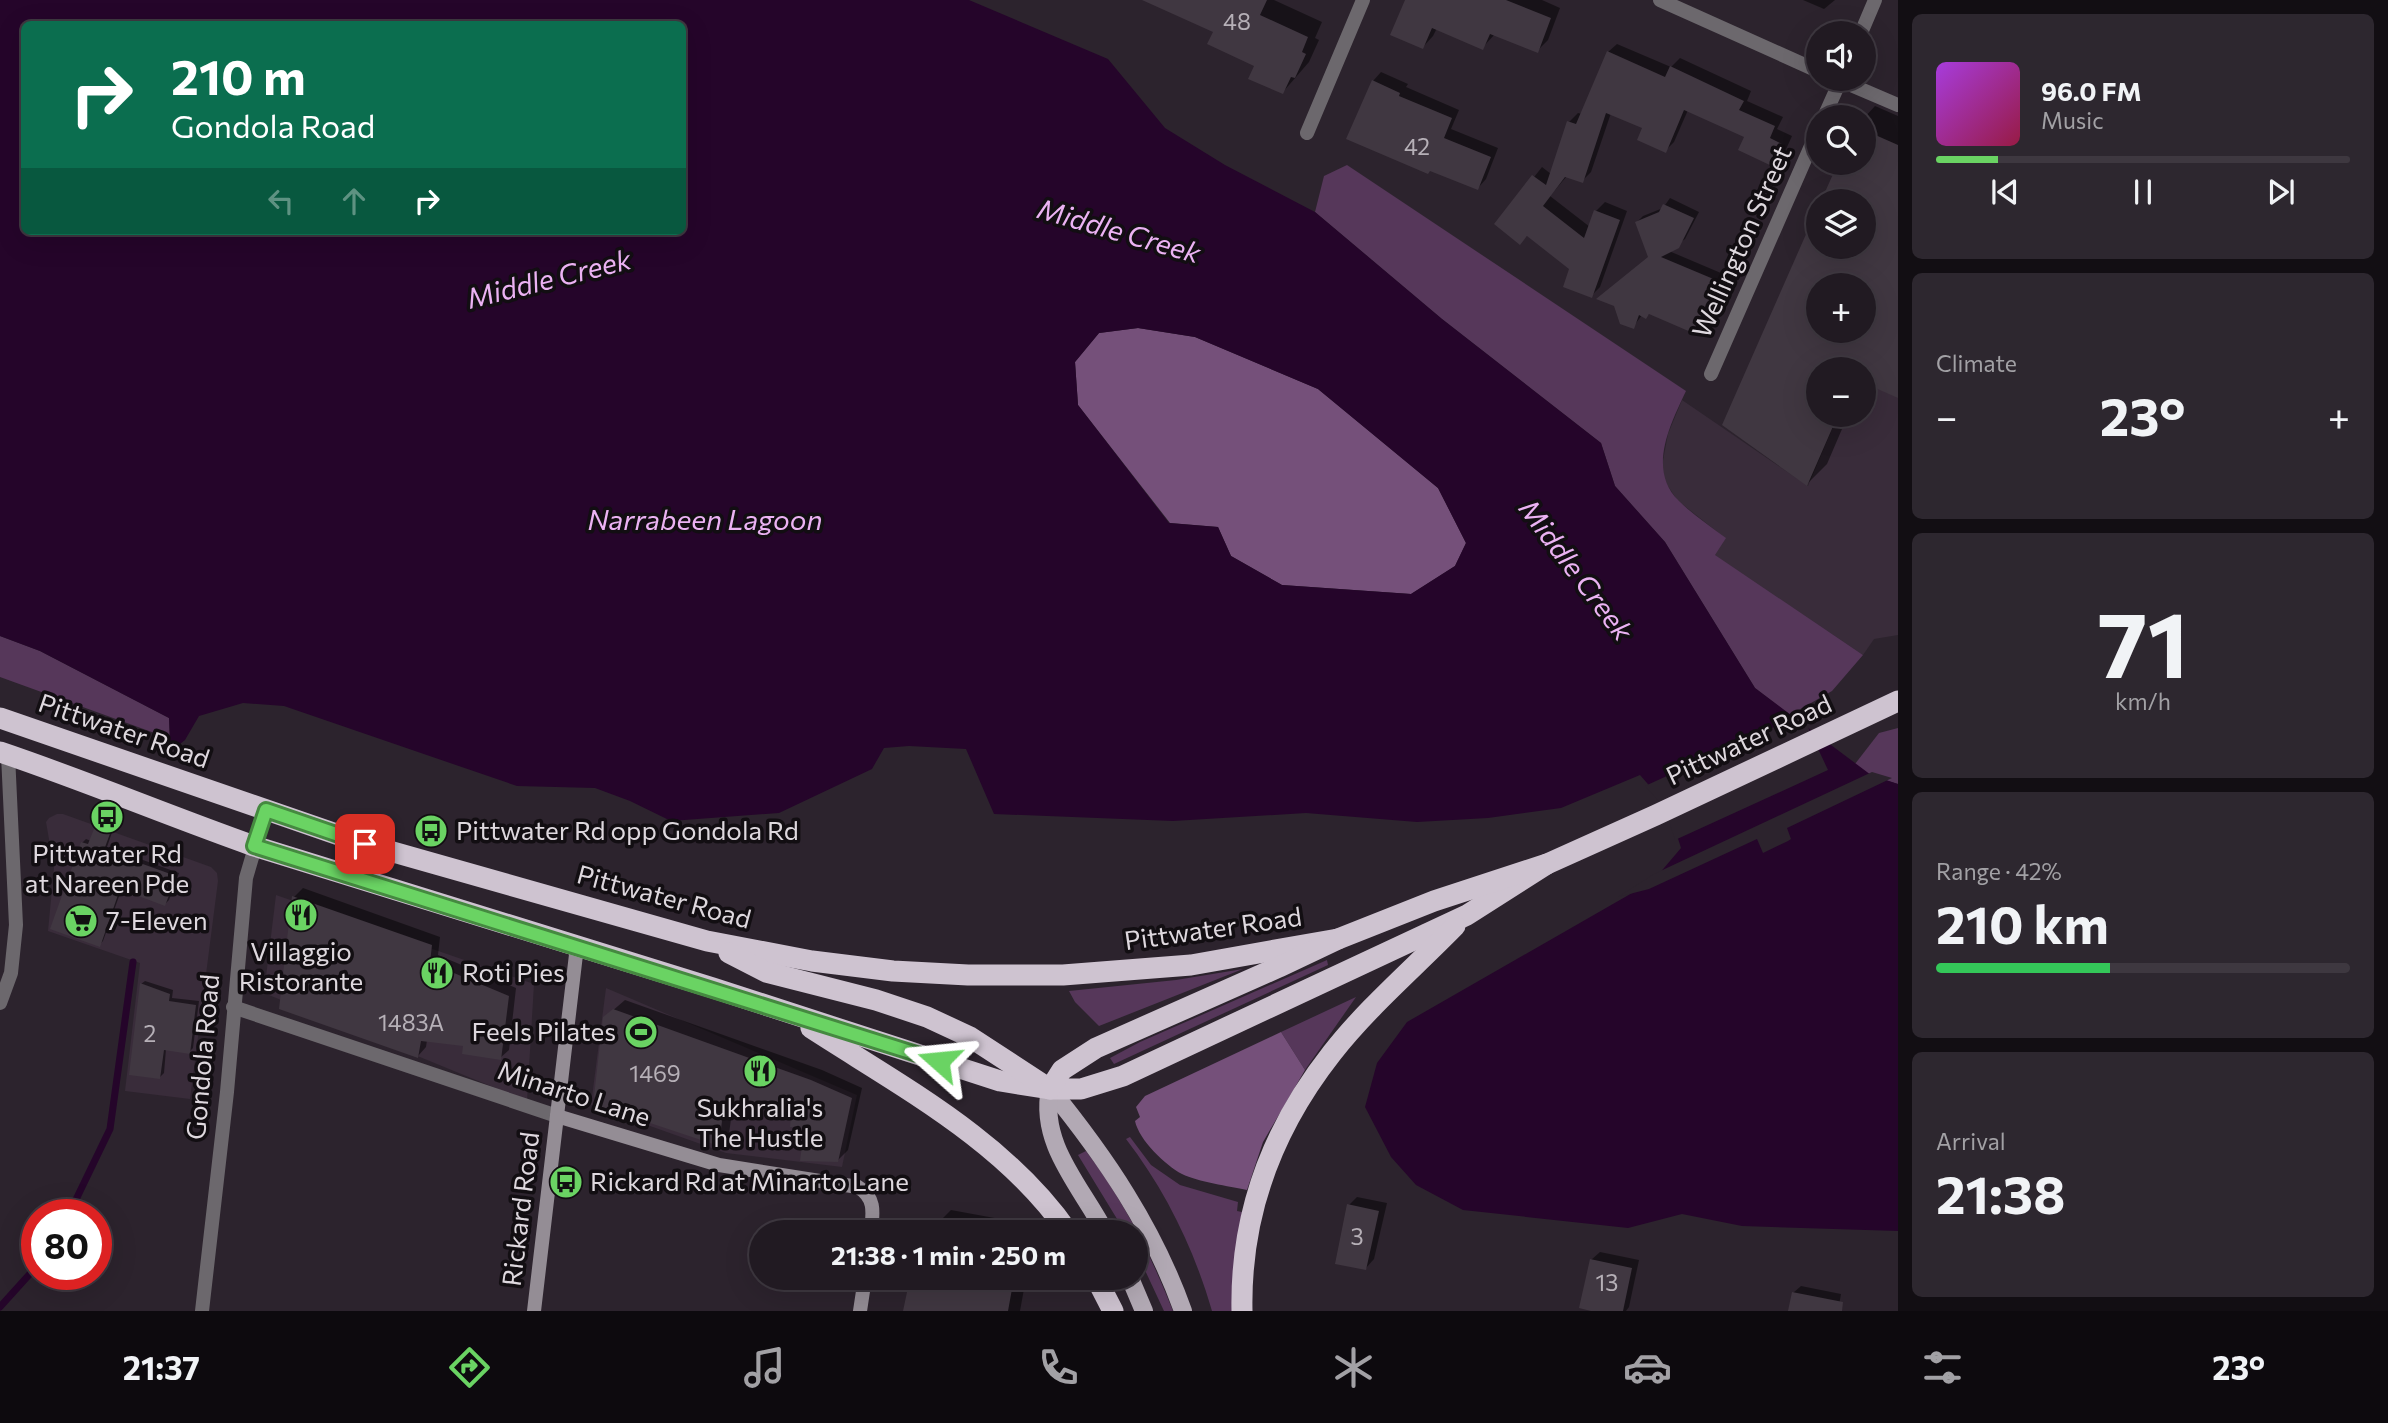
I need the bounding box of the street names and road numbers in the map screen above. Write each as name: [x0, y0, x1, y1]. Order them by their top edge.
street label: Wellington Street: [1684, 141, 1797, 342]
street label: Pittwater Road: [35, 686, 214, 773]
street label: Pittwater Road: [1661, 687, 1836, 790]
street label: Pittwater Road: [574, 857, 755, 934]
street label: Pittwater Road: [1122, 900, 1303, 955]
street label: Gondola Road: [179, 973, 224, 1141]
street label: Minarto Lane: [494, 1053, 655, 1132]
street label: Rickard Road: [495, 1130, 544, 1288]

